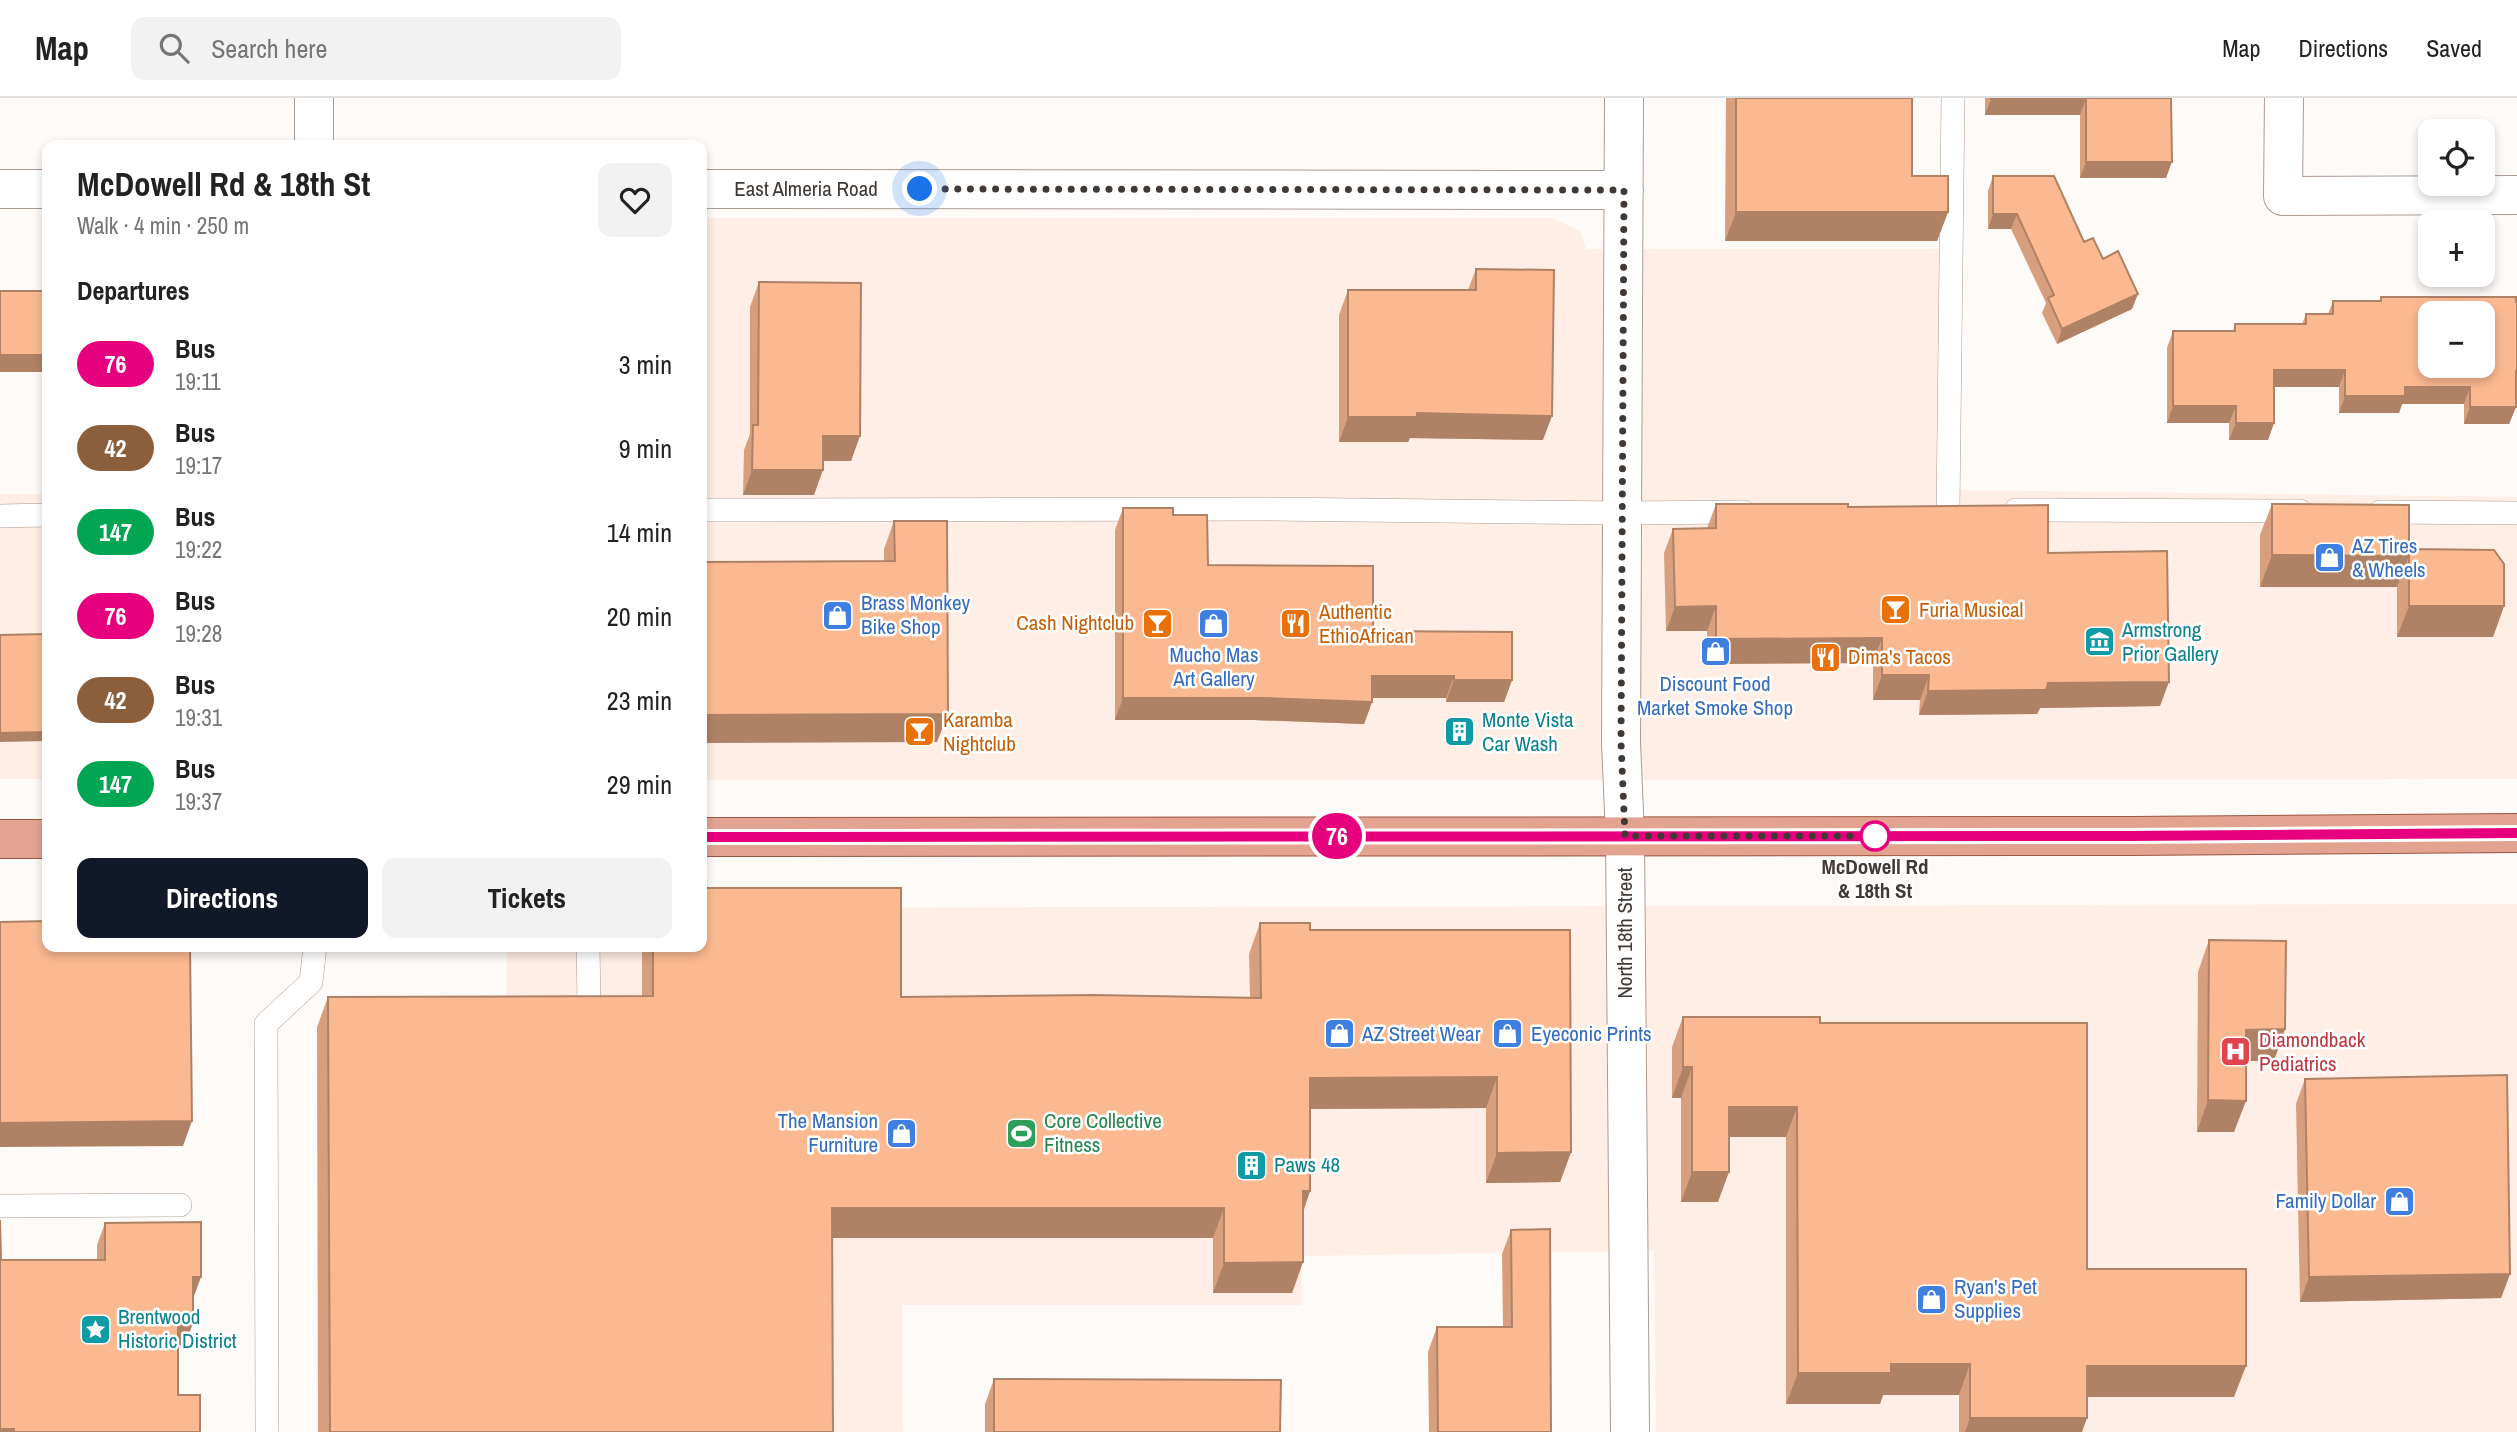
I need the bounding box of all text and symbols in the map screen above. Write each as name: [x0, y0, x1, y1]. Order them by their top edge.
search box: [131, 17, 621, 80]
text: Map: [35, 26, 89, 70]
icon: search: [155, 29, 193, 67]
text: Search here: [211, 31, 327, 66]
text: Map: [2222, 32, 2260, 64]
text: Directions: [2298, 32, 2388, 64]
text: Saved: [2426, 32, 2482, 64]
map controls: [2418, 119, 2495, 378]
button: locate: [2418, 119, 2495, 196]
text: McDowell Rd & 18th St: [77, 162, 370, 206]
button: heart: [598, 163, 672, 237]
your location: [902, 171, 937, 206]
street label: East Almeria Road: [734, 174, 878, 203]
text: Walk · 4 min · 250 m: [77, 210, 249, 241]
button: +: [2418, 210, 2495, 287]
text: Departures: [77, 273, 190, 308]
button: −: [2418, 301, 2495, 378]
text: Bus: [175, 331, 215, 366]
text: 3 min: [619, 347, 672, 382]
text: 76: [105, 348, 126, 380]
text: 19:11: [175, 366, 221, 397]
text: Bus: [175, 415, 215, 450]
text: 9 min: [619, 431, 672, 466]
text: 42: [105, 432, 126, 464]
text: 19:17: [175, 450, 222, 481]
text: Bus: [175, 499, 215, 534]
text: 14 min: [607, 515, 672, 550]
text: 147: [99, 516, 132, 548]
place label: AZ Tires & Wheels: [2351, 531, 2426, 584]
text: 19:22: [175, 534, 222, 565]
shop icon: AZ Tires & Wheels: [2312, 541, 2346, 575]
text: Bus: [175, 583, 215, 618]
place label: Brass Monkey Bike Shop: [861, 588, 970, 641]
bar icon: Furia Musical: [1879, 593, 1913, 627]
place label: Furia Musical: [1919, 595, 2023, 624]
place label: Authentic EthioAfrican: [1318, 597, 1414, 650]
shop icon: Brass Monkey Bike Shop: [821, 598, 855, 632]
text: 20 min: [607, 599, 672, 634]
text: 76: [105, 600, 126, 632]
bar icon: Cash Nightclub: [1140, 606, 1174, 640]
shop icon: Mucho Mas Art Gallery: [1197, 606, 1231, 640]
restaurant icon: Authentic EthioAfrican: [1279, 607, 1313, 641]
place label: Cash Nightclub: [1016, 608, 1134, 637]
place label: Armstrong Prior Gallery: [2121, 615, 2219, 668]
text: 19:28: [175, 618, 222, 649]
museum icon: Armstrong Prior Gallery: [2082, 625, 2116, 659]
shop icon: Discount Food Market Smoke Shop: [1698, 635, 1732, 669]
place label: Mucho Mas Art Gallery: [1170, 640, 1259, 693]
restaurant icon: Dima's Tacos: [1808, 640, 1842, 674]
place label: Dima's Tacos: [1848, 642, 1951, 671]
text: Bus: [175, 667, 215, 702]
place label: Discount Food Market Smoke Shop: [1637, 669, 1793, 722]
text: 23 min: [607, 683, 672, 718]
text: 42: [105, 684, 126, 716]
text: 19:31: [175, 702, 222, 733]
place label: Karamba Nightclub: [943, 705, 1016, 758]
place label: Monte Vista Car Wash: [1482, 705, 1574, 758]
bar icon: Karamba Nightclub: [903, 715, 937, 749]
building icon: Monte Vista Car Wash: [1442, 715, 1476, 749]
text: Bus: [175, 751, 215, 786]
text: 29 min: [607, 767, 672, 802]
text: 147: [99, 768, 132, 800]
text: 19:37: [175, 786, 222, 817]
line badge: 76: [1306, 813, 1368, 859]
text: 76: [1326, 820, 1348, 852]
marker: McDowell Rd & 18th St: [1860, 821, 1890, 851]
place label: McDowell Rd & 18th St: [1821, 852, 1929, 905]
button: Directions: [77, 858, 368, 938]
button: Tickets: [382, 858, 672, 938]
street label: North 18th Street: [1610, 867, 1639, 999]
shop icon: AZ Street Wear: [1322, 1017, 1356, 1051]
shop icon: Eyeconic Prints: [1491, 1017, 1525, 1051]
place label: AZ Street Wear: [1361, 1019, 1481, 1048]
place label: Eyeconic Prints: [1531, 1019, 1652, 1048]
place label: Diamondback Pediatrics: [2259, 1025, 2366, 1078]
hospital icon: Diamondback Pediatrics: [2219, 1035, 2253, 1069]
place label: The Mansion Furniture: [777, 1106, 878, 1159]
place label: Core Collective Fitness: [1044, 1106, 1162, 1159]
shop icon: The Mansion Furniture: [884, 1116, 918, 1150]
sports icon: Core Collective Fitness: [1004, 1116, 1038, 1150]
building icon: Paws 48: [1234, 1148, 1268, 1182]
place label: Paws 48: [1274, 1150, 1340, 1179]
shop icon: Family Dollar: [2382, 1184, 2416, 1218]
place label: Family Dollar: [2275, 1186, 2376, 1215]
place label: Ryan's Pet Supplies: [1954, 1272, 2037, 1325]
shop icon: Ryan's Pet Supplies: [1914, 1282, 1948, 1316]
place label: Brentwood Historic District: [118, 1302, 237, 1355]
place icon: Brentwood Historic District: [78, 1312, 112, 1346]

